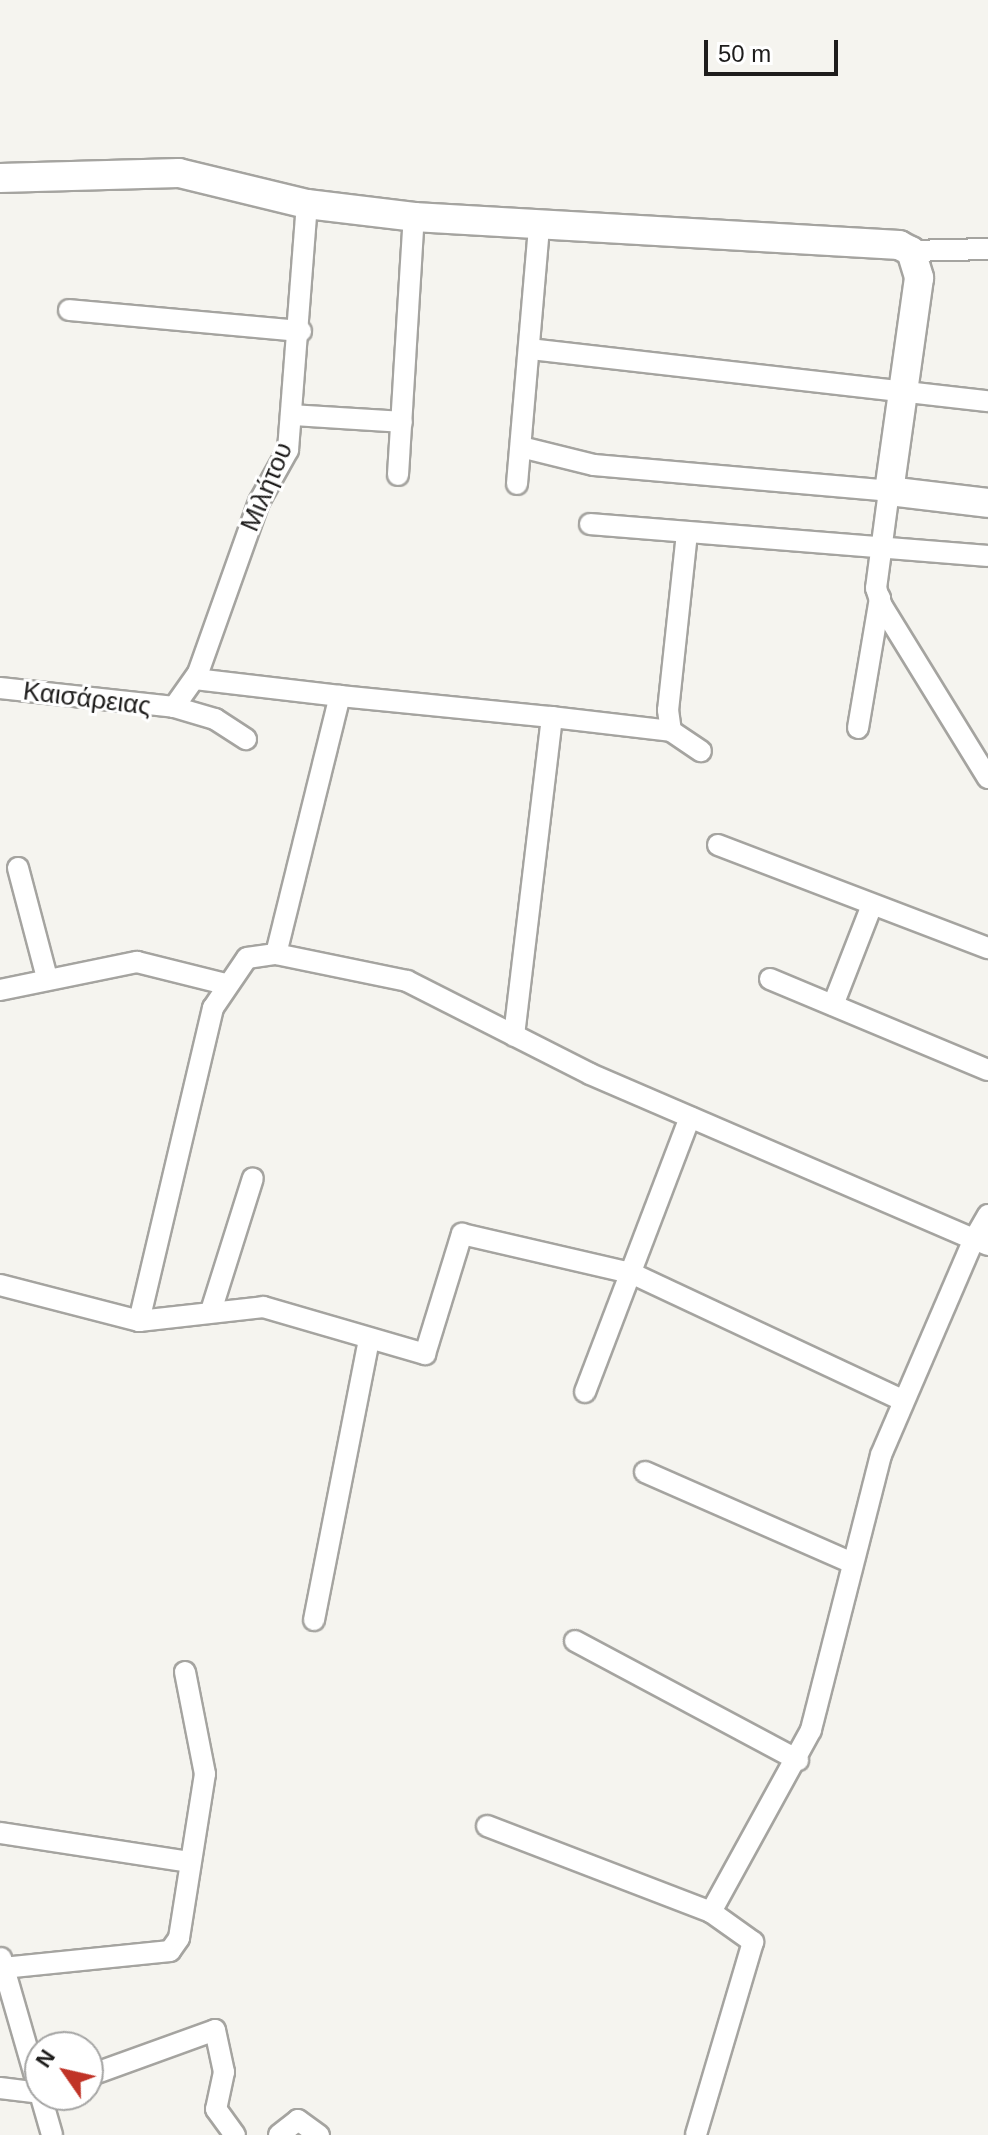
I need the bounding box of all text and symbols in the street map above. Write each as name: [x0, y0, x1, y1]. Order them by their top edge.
scale bar: [708, 24, 842, 74]
text: 50 m: [718, 40, 771, 67]
street label: Μιλήτου: [234, 438, 300, 536]
street label: Καισάρειας: [21, 676, 153, 722]
north arrow: [24, 2031, 104, 2111]
text: N: [31, 2045, 60, 2072]

